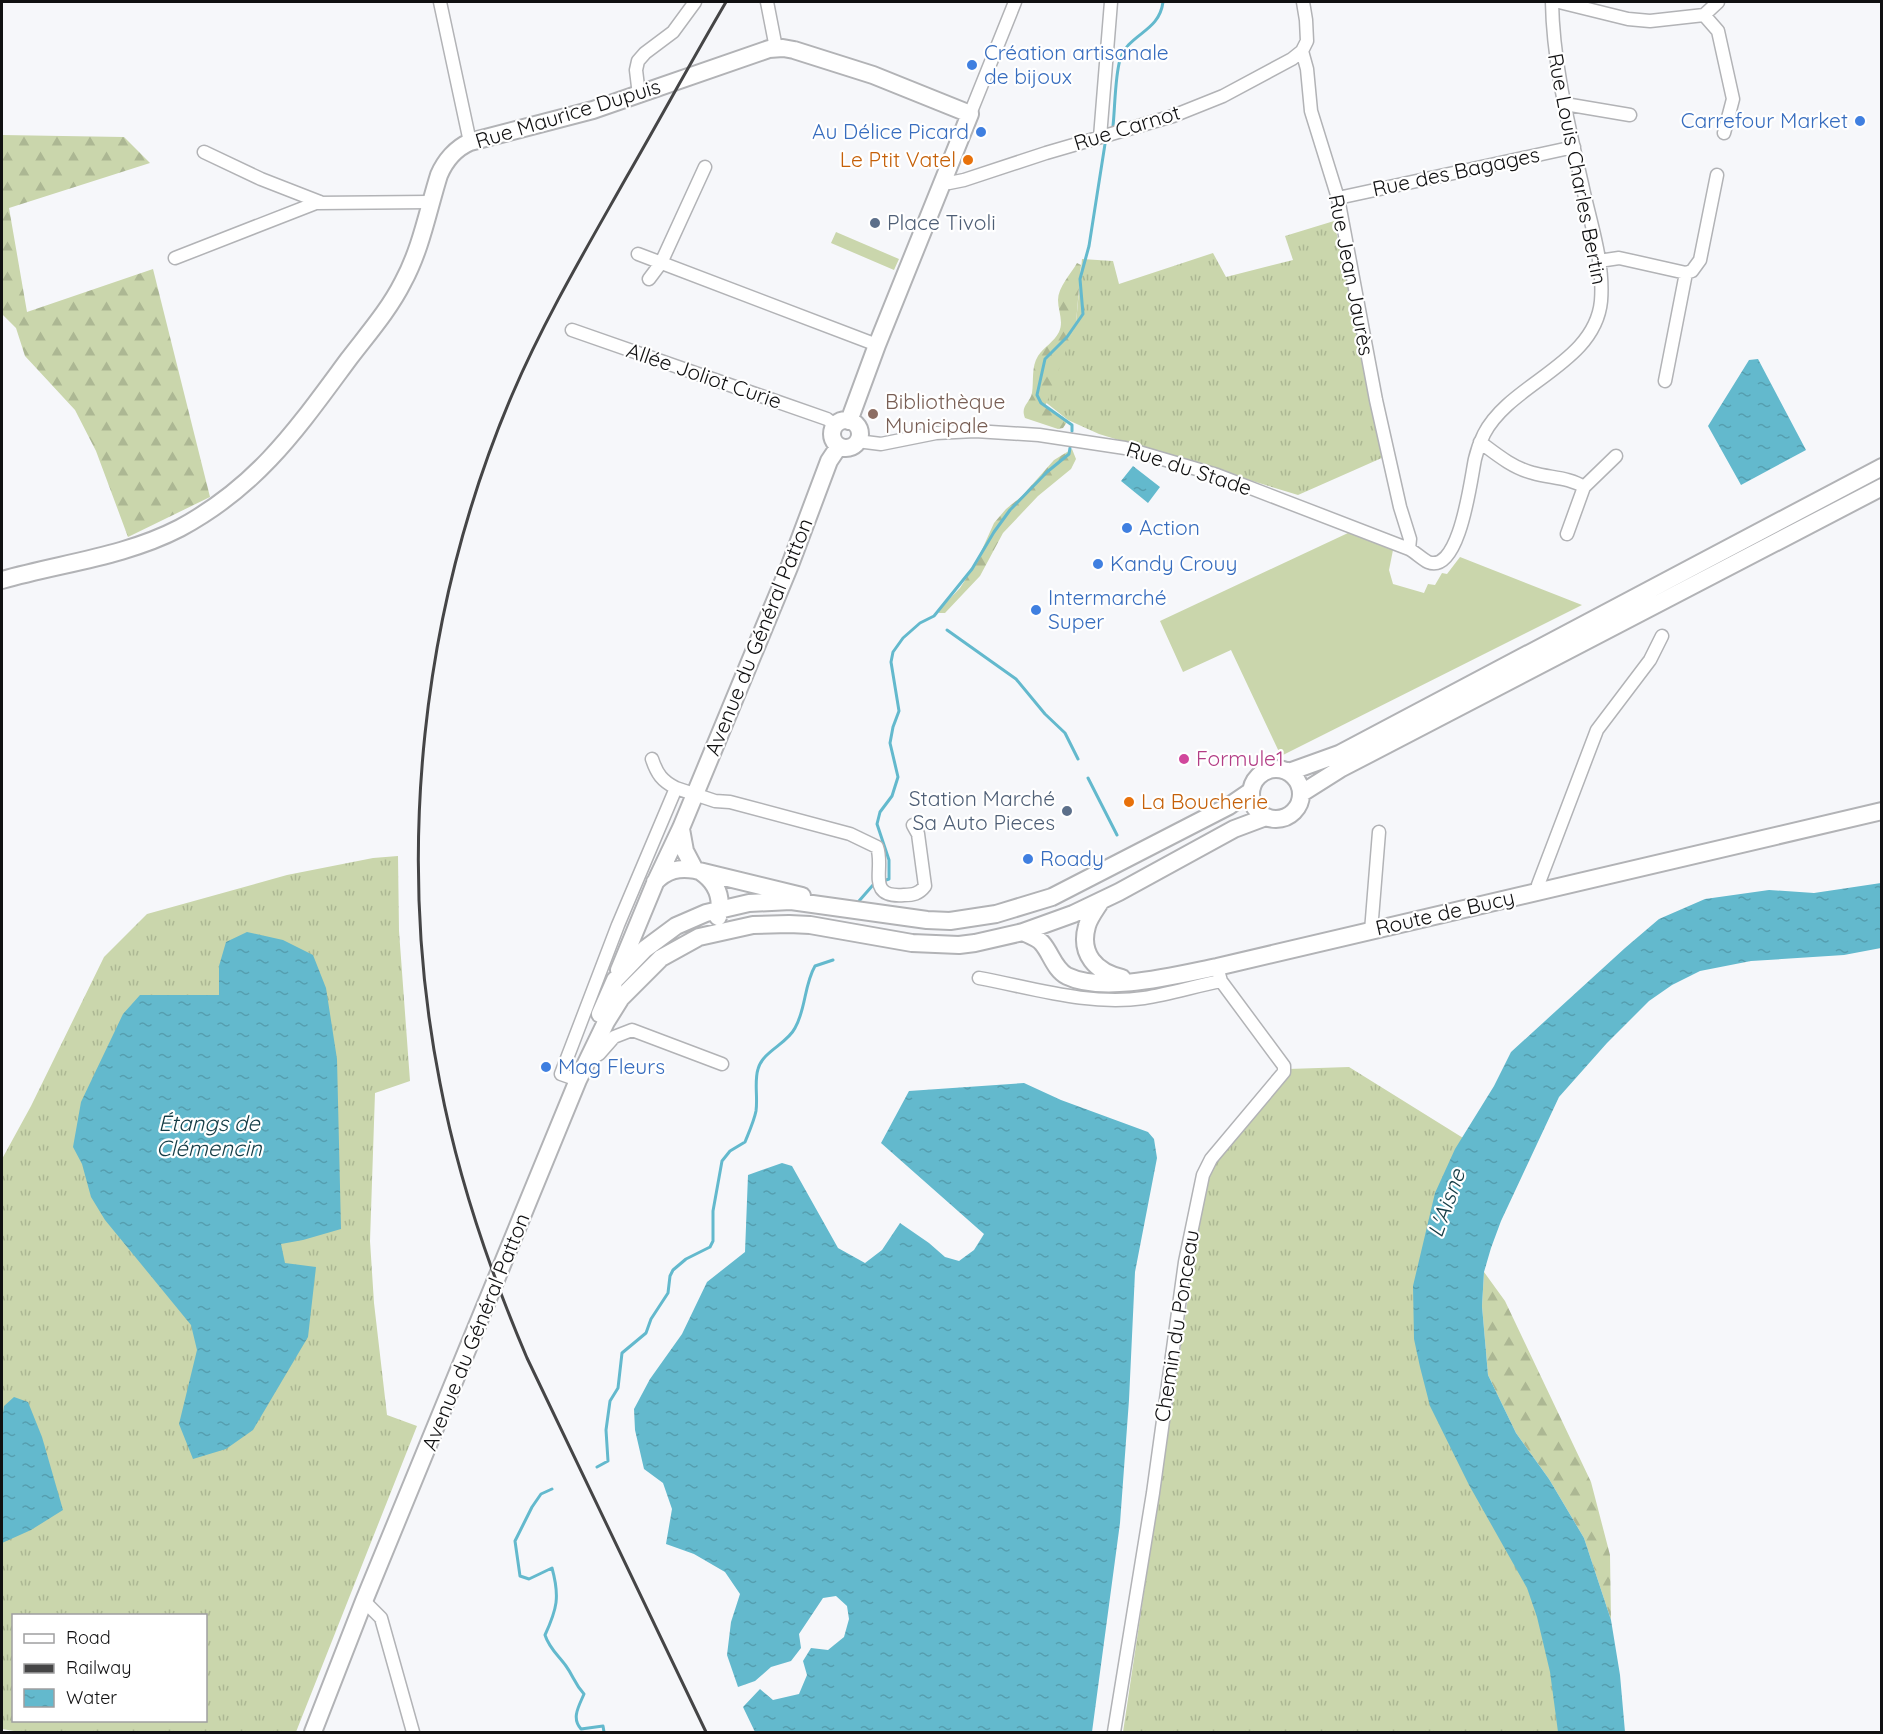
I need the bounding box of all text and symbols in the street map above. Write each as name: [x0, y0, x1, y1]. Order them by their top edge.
place label: Création artisanale de bijoux: [984, 39, 1169, 89]
street label: Rue Louis Charles Bertin: [1543, 51, 1613, 287]
marker: Création artisanale de bijoux: [965, 58, 979, 72]
street label: Rue Maurice Dupuis: [472, 72, 663, 154]
street label: Rue Carnot: [1070, 99, 1183, 156]
place label: Carrefour Market: [1681, 107, 1848, 133]
marker: Carrefour Market: [1853, 114, 1867, 128]
place label: Au Délice Picard: [812, 118, 969, 144]
marker: Au Délice Picard: [974, 125, 988, 139]
street label: Rue des Bagages: [1370, 141, 1542, 201]
place label: Le Ptit Vatel: [840, 146, 956, 172]
marker: Le Ptit Vatel: [961, 153, 975, 167]
street label: Rue Jean Jaurès: [1324, 192, 1380, 358]
place label: Place Tivoli: [887, 209, 996, 235]
marker: Place Tivoli: [868, 216, 882, 230]
street label: Allée Joliot Curie: [623, 336, 785, 414]
place label: Bibliothèque Municipale: [885, 388, 1005, 438]
marker: Bibliothèque Municipale: [866, 407, 880, 421]
street label: Rue du Stade: [1123, 436, 1255, 501]
street label: Avenue du Général Patton: [698, 514, 818, 759]
place label: Action: [1139, 514, 1200, 540]
marker: Action: [1120, 521, 1134, 535]
place label: Kandy Crouy: [1110, 550, 1237, 576]
marker: Kandy Crouy: [1091, 557, 1105, 571]
place label: Intermarché Super: [1048, 584, 1167, 634]
marker: Intermarché Super: [1029, 603, 1043, 617]
place label: Formule1: [1196, 745, 1284, 771]
marker: Formule1: [1177, 752, 1191, 766]
place label: Station Marché Sa Auto Pieces: [909, 785, 1055, 835]
place label: La Boucherie: [1141, 788, 1268, 814]
marker: La Boucherie: [1122, 795, 1136, 809]
marker: Station Marché Sa Auto Pieces: [1060, 804, 1074, 818]
place label: Roady: [1040, 845, 1104, 871]
marker: Roady: [1021, 852, 1035, 866]
street label: Route de Bucy: [1373, 883, 1517, 941]
place label: Mag Fleurs: [558, 1053, 665, 1079]
marker: Mag Fleurs: [539, 1060, 553, 1074]
water label: Étangs de Clémencin: [156, 1109, 263, 1162]
water label: L'Aisne: [1421, 1164, 1472, 1241]
street label: Avenue du Général Patton: [415, 1209, 535, 1454]
street label: Chemin du Ponceau: [1148, 1228, 1204, 1424]
legend: [12, 1614, 207, 1722]
text: Road: [66, 1626, 111, 1649]
text: Railway: [66, 1656, 132, 1679]
text: Water: [66, 1686, 117, 1709]

